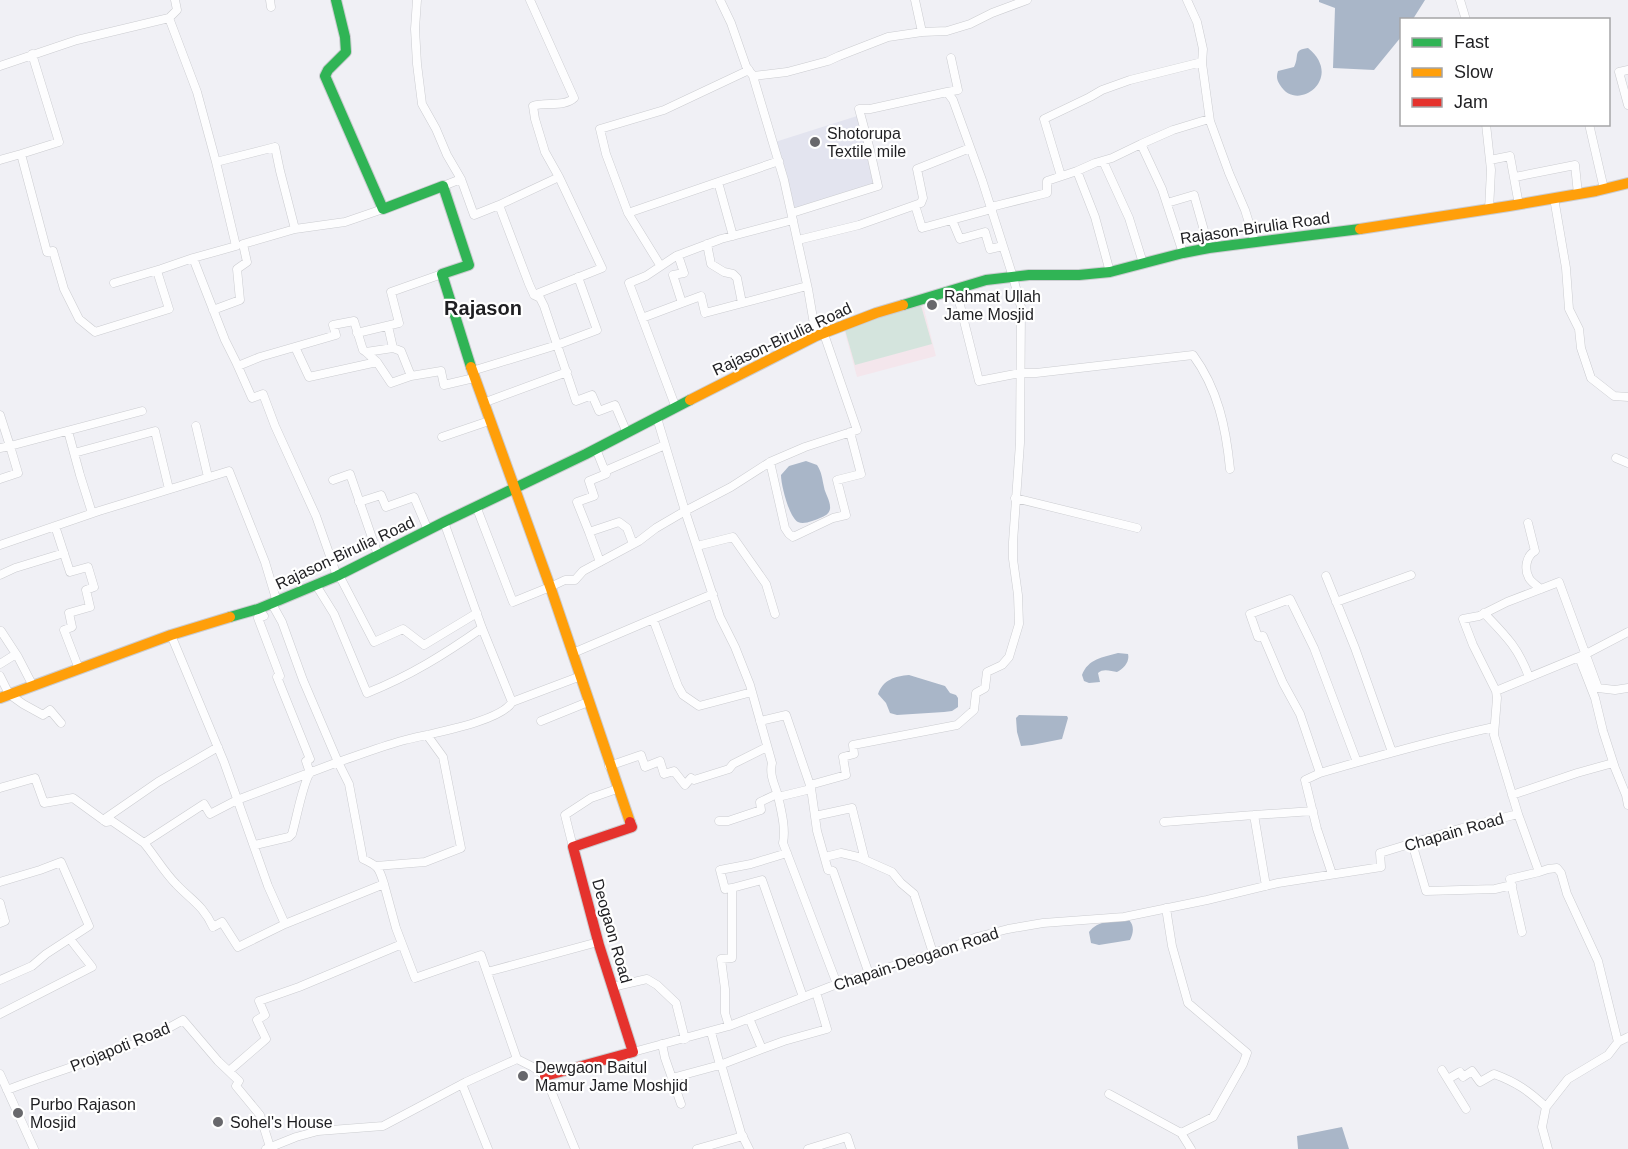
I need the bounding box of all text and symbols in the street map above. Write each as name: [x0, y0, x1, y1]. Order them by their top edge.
legend: [1400, 18, 1610, 126]
text: Fast: [1454, 32, 1489, 52]
text: Slow: [1454, 62, 1494, 82]
text: Jam: [1454, 92, 1488, 112]
place label: Shotorupa Textile mile: [827, 125, 906, 160]
marker: Shotorupa Textile mile: [808, 135, 822, 149]
street label: Rajason-Birulia Road: [1179, 209, 1331, 247]
place label: Rahmat Ullah Jame Mosjid: [944, 288, 1041, 323]
district label: Rajason: [444, 297, 522, 319]
marker: Rahmat Ullah Jame Mosjid: [925, 298, 939, 312]
street label: Rajason-Birulia Road: [710, 299, 854, 379]
street label: Rajason-Birulia Road: [273, 513, 417, 593]
street label: Chapain Road: [1402, 810, 1506, 854]
street label: Deogaon Road: [589, 877, 635, 985]
street label: Chapain-Deogaon Road: [831, 924, 1001, 994]
street label: Projapoti Road: [68, 1019, 172, 1075]
place label: Dewgaon Baitul Mamur Jame Moshjid: [535, 1059, 688, 1094]
marker: Dewgaon Baitul Mamur Jame Moshjid: [516, 1069, 530, 1083]
place label: Purbo Rajason Mosjid: [30, 1096, 136, 1131]
marker: Purbo Rajason Mosjid: [11, 1106, 25, 1120]
place label: Sohel's House: [230, 1114, 333, 1131]
marker: Sohel's House: [211, 1115, 225, 1129]

